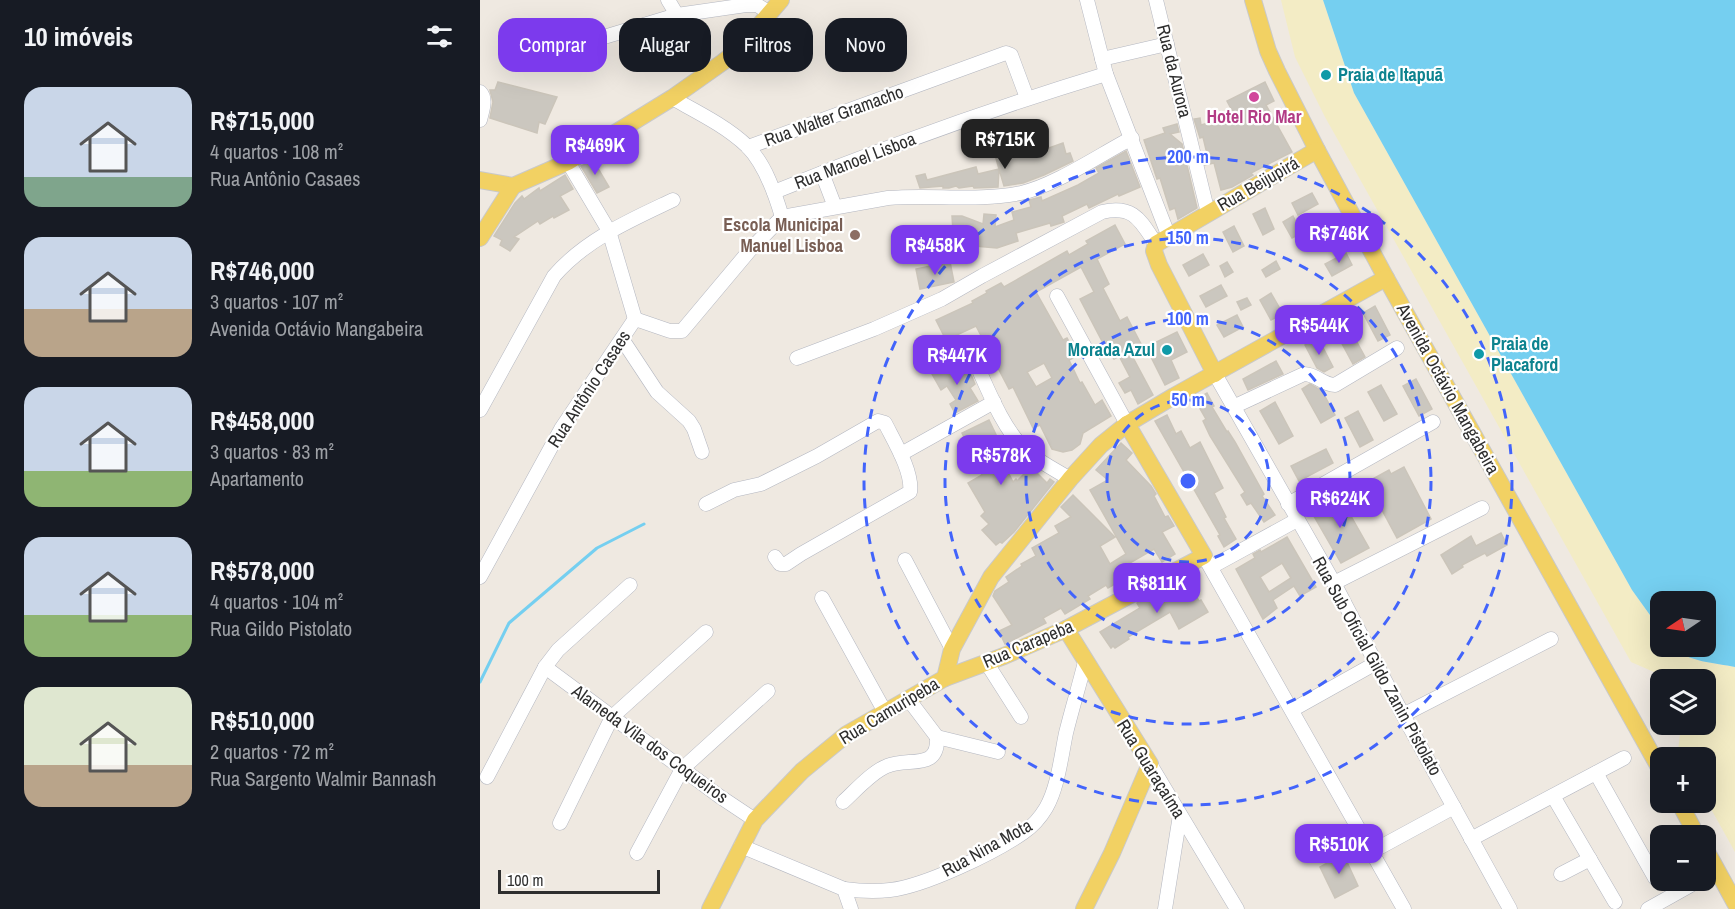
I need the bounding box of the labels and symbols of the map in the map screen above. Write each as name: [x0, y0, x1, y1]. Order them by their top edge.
street label: Rua da Aurora: [1151, 22, 1198, 120]
place label: Praia de Itapuã: [1338, 62, 1444, 87]
marker: Praia de Itapuã: [1319, 68, 1333, 82]
street label: Rua Walter Gramacho: [761, 79, 907, 152]
marker: Hotel Rio Mar: [1247, 90, 1261, 104]
place label: Hotel Rio Mar: [1206, 104, 1302, 129]
pin: R$715K: [956, 119, 1054, 170]
pin: R$469K: [546, 125, 644, 176]
street label: Rua Manoel Lisboa: [791, 126, 919, 195]
text: 200 m: [1167, 144, 1209, 169]
street label: Rua Beijupirá: [1212, 150, 1303, 217]
place label: Escola Municipal Manuel Lisboa: [723, 212, 844, 258]
pin: R$746K: [1290, 213, 1388, 264]
pin: R$458K: [886, 225, 984, 276]
text: 150 m: [1167, 225, 1209, 250]
marker: Escola Municipal Manuel Lisboa: [848, 228, 862, 242]
street label: Avenida Octávio Mangabeira: [1391, 298, 1506, 479]
pin: R$544K: [1270, 305, 1368, 356]
text: 100 m: [1167, 306, 1209, 331]
street label: Rua Antônio Casaes: [541, 325, 636, 452]
place label: Praia de Placaford: [1491, 331, 1558, 377]
pin: R$447K: [908, 335, 1006, 386]
place label: Morada Azul: [1068, 337, 1155, 362]
marker: Morada Azul: [1160, 343, 1174, 357]
marker: Praia de Placaford: [1472, 347, 1486, 361]
text: 50 m: [1171, 387, 1205, 412]
pin: R$578K: [952, 435, 1050, 486]
centre of rings: [1178, 471, 1198, 491]
pin: R$624K: [1291, 478, 1389, 529]
street label: Rua Sub Oficial Gildo Zanin Pistolato: [1307, 552, 1448, 780]
pin: R$811K: [1108, 563, 1206, 614]
north arrow: [1650, 591, 1716, 657]
street label: Rua Carapeba: [979, 613, 1077, 674]
street label: Rua Camuripeba: [834, 671, 943, 750]
street label: Alameda Vila dos Coqueiros: [566, 678, 734, 809]
street label: Rua Guaraçaíma: [1111, 714, 1192, 823]
street label: Rua Nina Mota: [937, 813, 1036, 883]
pin: R$510K: [1290, 824, 1388, 875]
scale bar: [498, 867, 660, 894]

